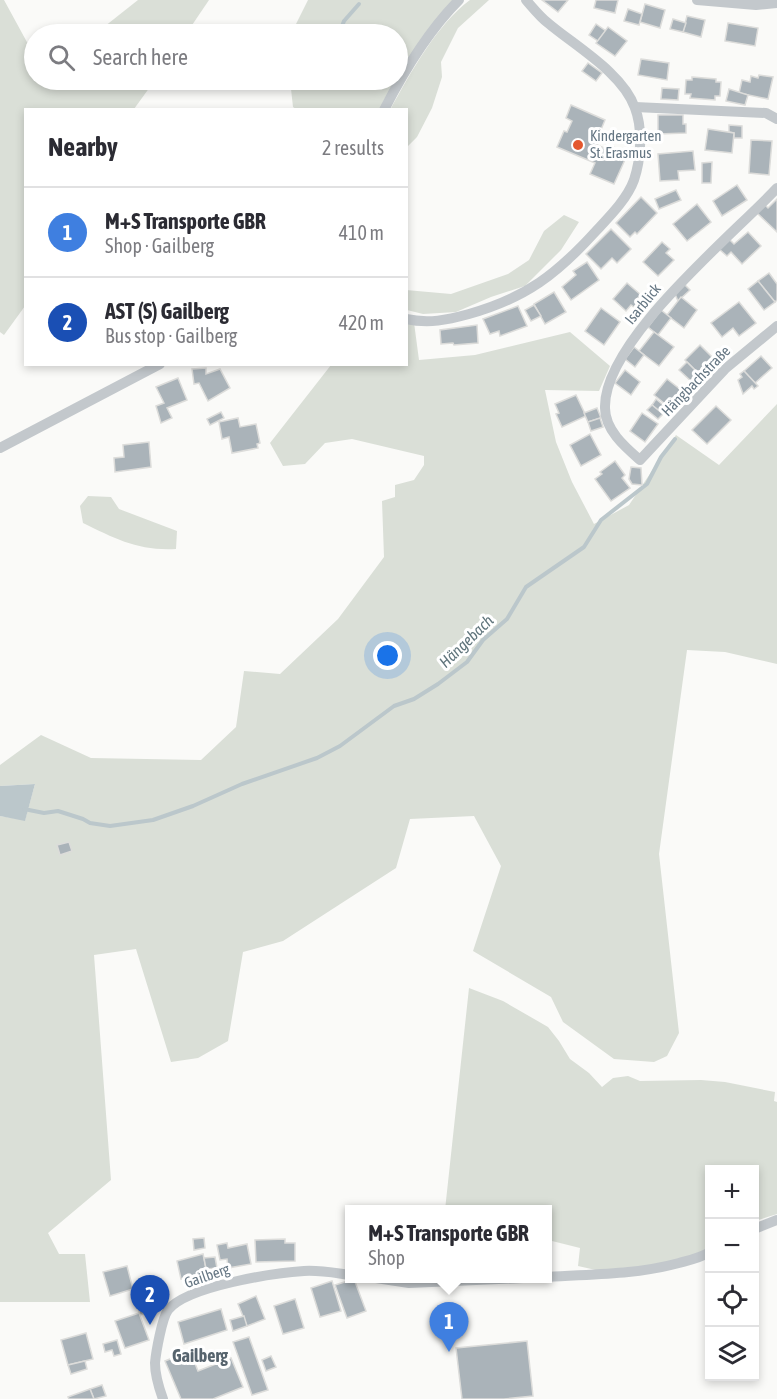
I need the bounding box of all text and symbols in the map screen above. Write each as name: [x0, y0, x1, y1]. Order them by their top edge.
search box: [24, 24, 408, 90]
icon: search: [45, 41, 78, 74]
text: Search here: [93, 44, 188, 70]
place label: Kindergarten St. Erasmus: [590, 127, 662, 161]
text: Nearby: [48, 132, 118, 162]
text: 2 results: [322, 136, 384, 159]
marker: Kindergarten St. Erasmus: [571, 138, 585, 152]
text: M+S Transporte GBR: [105, 208, 266, 234]
text: 1: [63, 221, 72, 244]
text: 410 m: [339, 221, 384, 244]
text: Shop · Gailberg: [105, 234, 214, 257]
street label: Isarblick: [621, 280, 664, 327]
text: AST (S) Gailberg: [105, 298, 229, 324]
text: 2: [63, 311, 72, 334]
text: 420 m: [339, 311, 384, 334]
text: Bus stop · Gailberg: [105, 324, 237, 347]
street label: Hängbachstraße: [658, 342, 733, 419]
water label: Hängebach: [435, 611, 497, 672]
your location: [373, 641, 402, 670]
map controls: [705, 1165, 759, 1381]
button: +: [705, 1165, 759, 1219]
popup: [345, 1205, 552, 1283]
button: −: [705, 1219, 759, 1273]
text: M+S Transporte GBR: [368, 1220, 529, 1246]
text: Shop: [368, 1246, 405, 1269]
street label: Gailberg: [182, 1260, 232, 1291]
button: locate: [705, 1273, 759, 1327]
pin: 2: [130, 1276, 170, 1325]
pin: 1: [430, 1302, 468, 1352]
button: layers: [705, 1327, 759, 1381]
district label: Gailberg: [172, 1345, 228, 1366]

